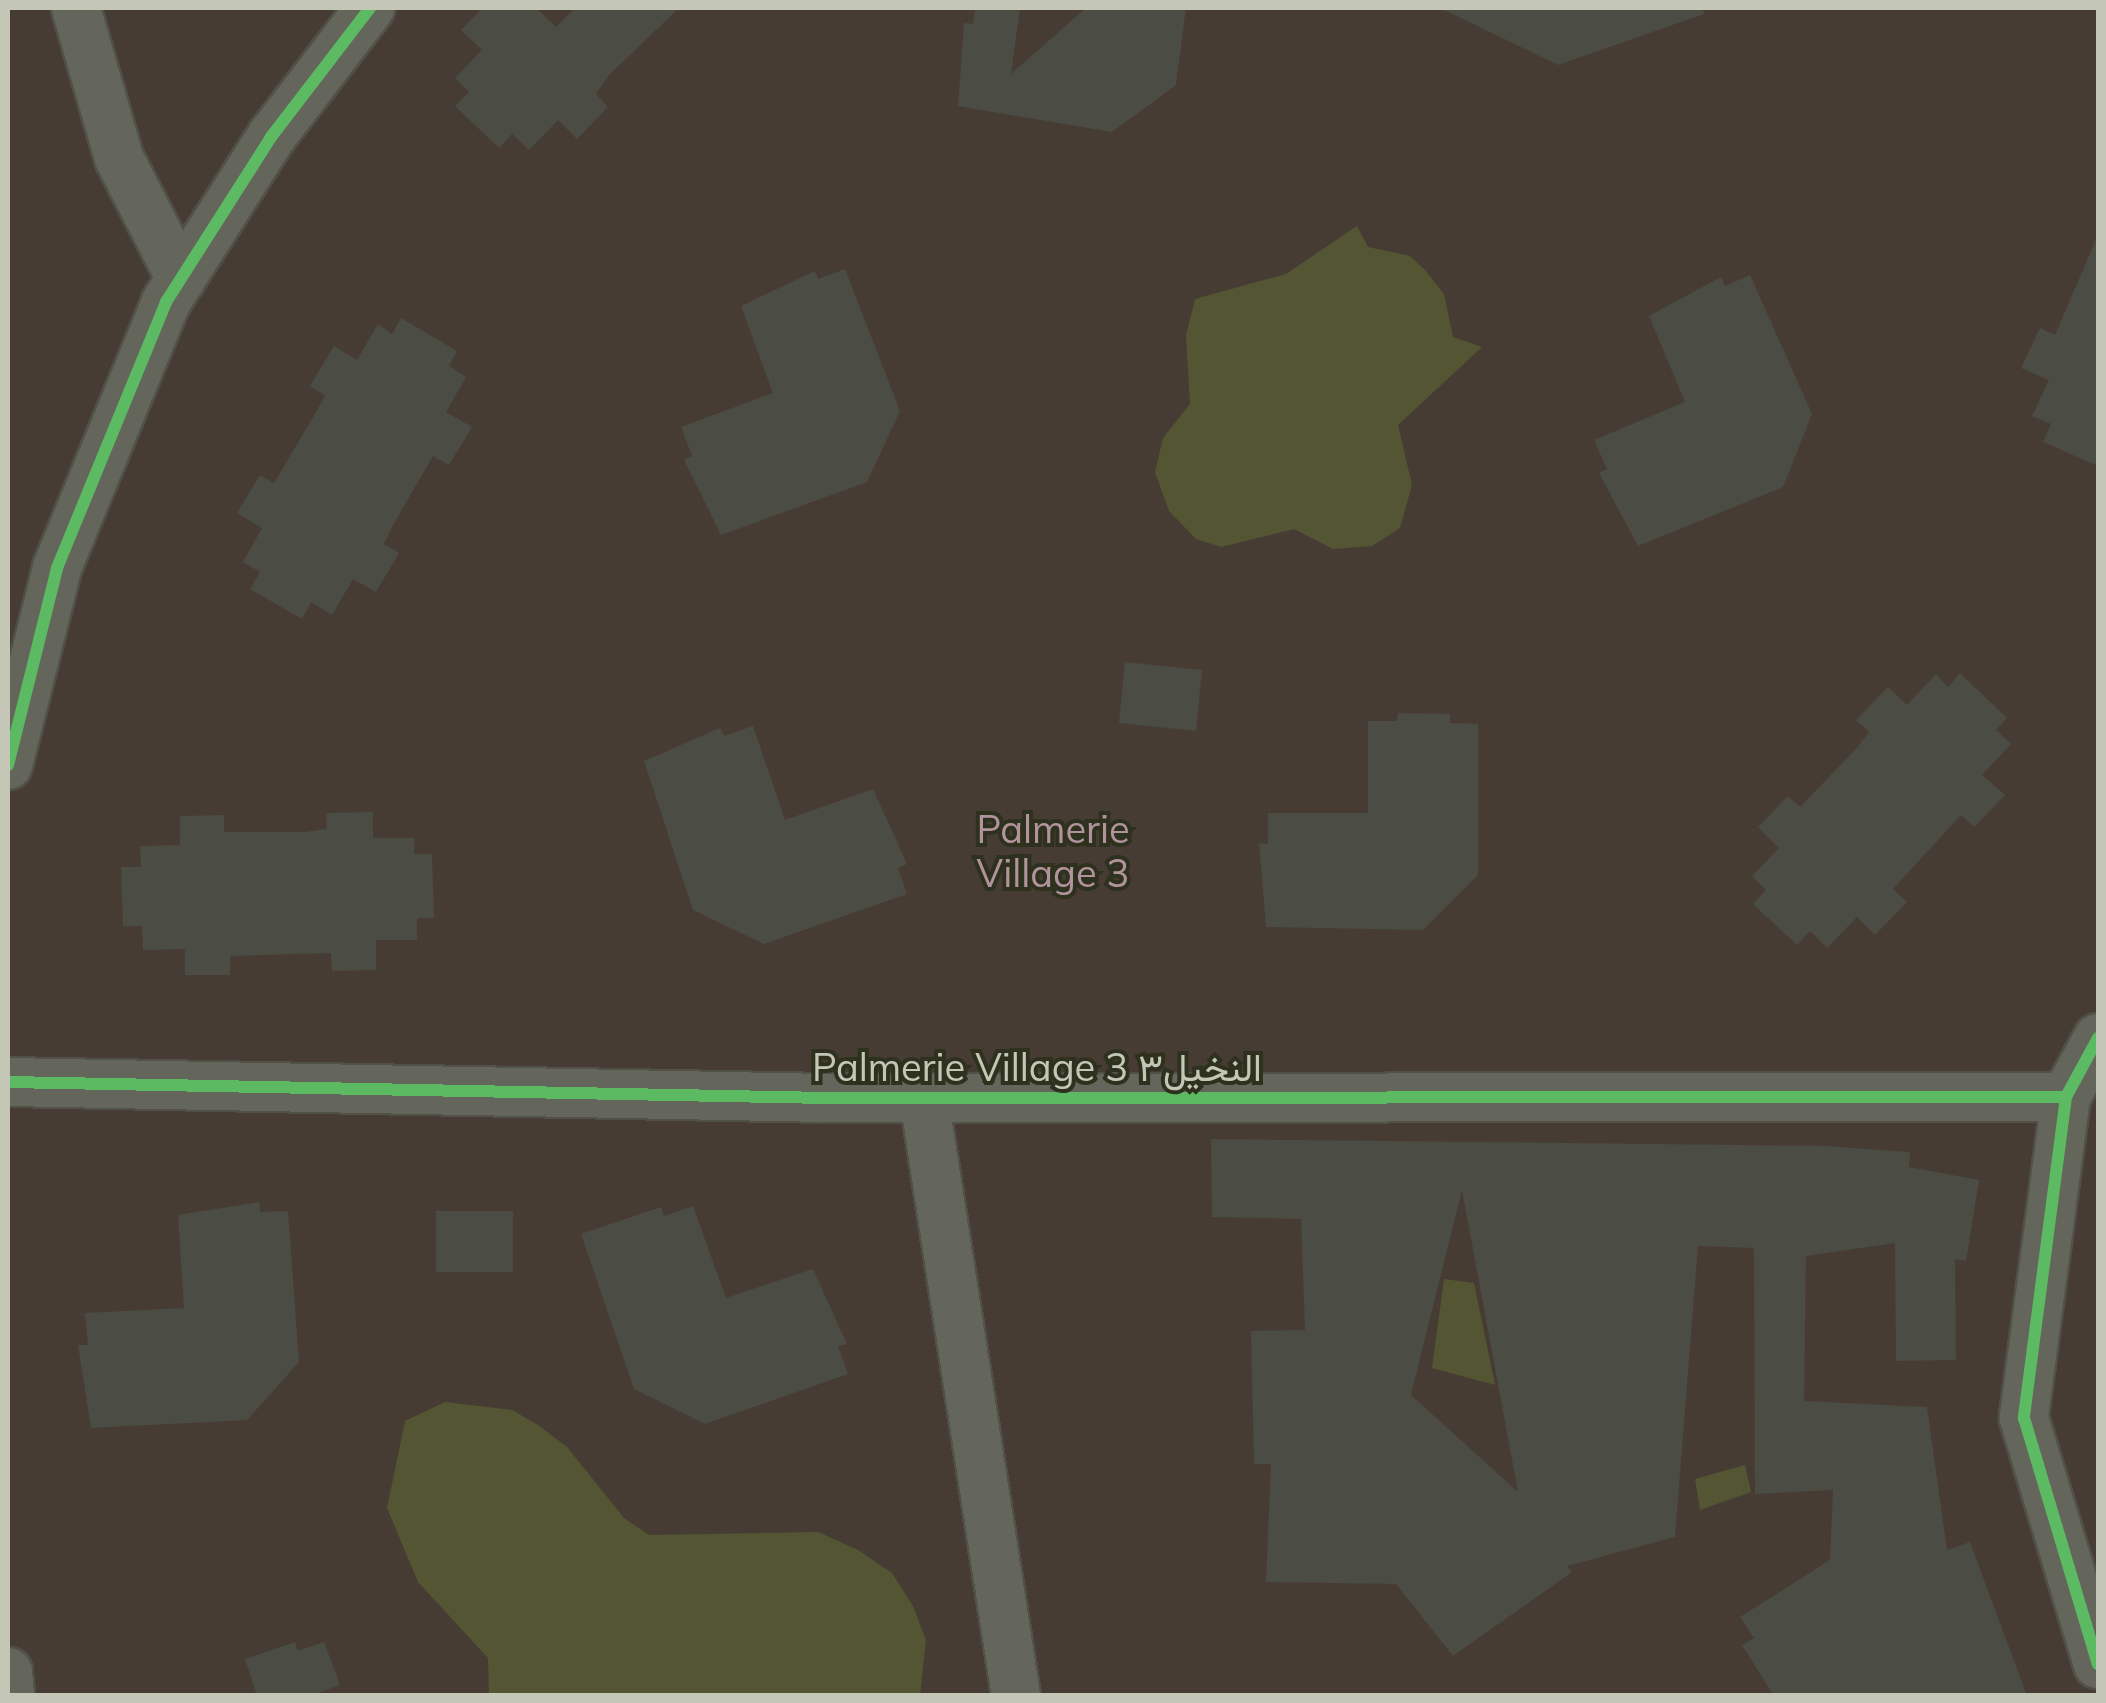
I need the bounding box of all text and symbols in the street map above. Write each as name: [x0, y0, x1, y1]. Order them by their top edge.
park label: Palmerie Village 3: [976, 807, 1130, 896]
street label: Palmerie Village 3 النخيل٣: [812, 1045, 1262, 1091]

